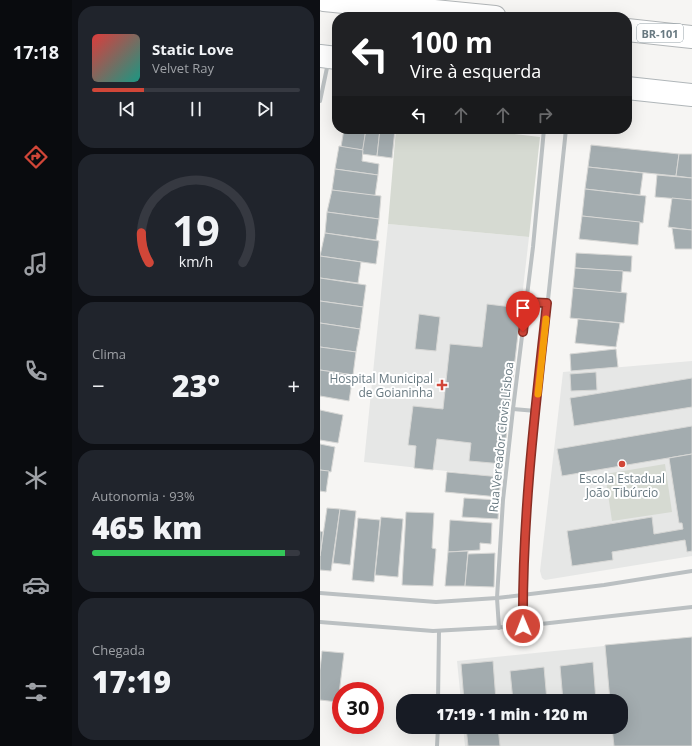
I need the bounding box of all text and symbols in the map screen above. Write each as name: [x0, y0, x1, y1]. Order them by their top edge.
text: 100 m: [410, 23, 493, 61]
road number: BR-101: [637, 24, 683, 42]
icon: left: [344, 28, 396, 80]
text: Static Love: [152, 39, 234, 59]
text: 17:18: [13, 40, 59, 64]
text: Velvet Ray: [152, 59, 214, 77]
text: Vire à esquerda: [410, 59, 541, 83]
icon: previous: [116, 98, 138, 120]
icon: pause: [185, 98, 207, 120]
icon: next: [254, 98, 276, 120]
icon: left: [408, 104, 430, 126]
icon: ahead: [450, 104, 472, 126]
icon: ahead: [492, 104, 514, 126]
icon: right: [534, 104, 556, 126]
icon: directions: [22, 143, 50, 171]
text: 19: [172, 202, 220, 258]
icon: music: [22, 250, 50, 278]
text: km/h: [179, 252, 213, 271]
pin: [506, 291, 540, 332]
icon: arrive: [512, 297, 534, 319]
text: Clima: [92, 345, 126, 363]
icon: phone: [22, 357, 50, 385]
street label: Rua Vereador Clovis Lisboa: [485, 361, 517, 513]
text: 23°: [172, 365, 220, 406]
text: −: [92, 370, 105, 400]
text: +: [287, 370, 300, 400]
place label: Hospital Municipal de Goianinha: [329, 370, 433, 401]
marker: Hospital Municipal de Goianinha: [436, 379, 448, 391]
marker: Escola Estadual João Tibúrcio: [617, 459, 627, 469]
icon: climate: [22, 464, 50, 492]
place label: Escola Estadual João Tibúrcio: [579, 470, 665, 501]
text: Autonomia · 93%: [92, 487, 195, 505]
text: 465 km: [92, 507, 202, 548]
icon: car: [22, 571, 50, 599]
position arrow: [502, 605, 544, 647]
text: Chegada: [92, 641, 145, 659]
text: 17:19: [92, 661, 171, 702]
icon: filters: [22, 678, 50, 706]
speed limit sign: 30: [332, 682, 384, 734]
text: 17:19 · 1 min · 120 m: [436, 704, 588, 724]

